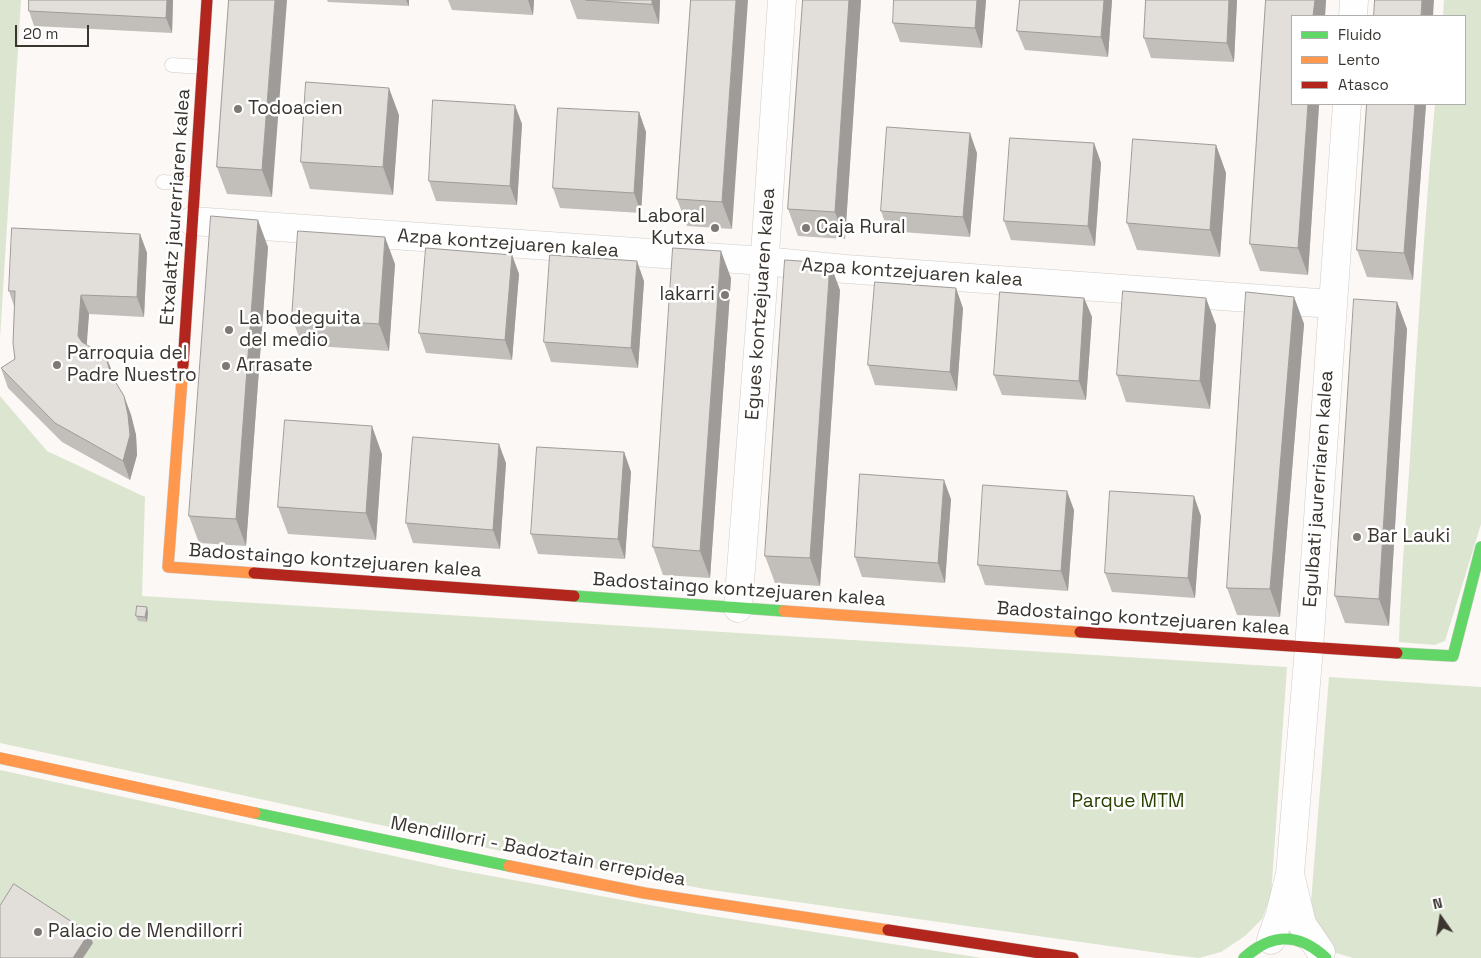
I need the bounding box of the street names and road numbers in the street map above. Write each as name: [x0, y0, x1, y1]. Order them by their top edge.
street label: Etxalatz jaurerriaren kalea: [156, 88, 196, 326]
street label: Egues kontzejuaren kalea: [742, 187, 780, 421]
street label: Azpa kontzejuaren kalea: [397, 225, 619, 263]
street label: Azpa kontzejuaren kalea: [801, 254, 1023, 292]
street label: Egulbati jaurerriaren kalea: [1299, 370, 1339, 608]
street label: Badostaingo kontzejuaren kalea: [188, 539, 482, 583]
street label: Badostaingo kontzejuaren kalea: [592, 568, 886, 612]
street label: Badostaingo kontzejuaren kalea: [996, 597, 1290, 641]
street label: Mendillorri - Badoztain errepidea: [389, 812, 687, 892]

